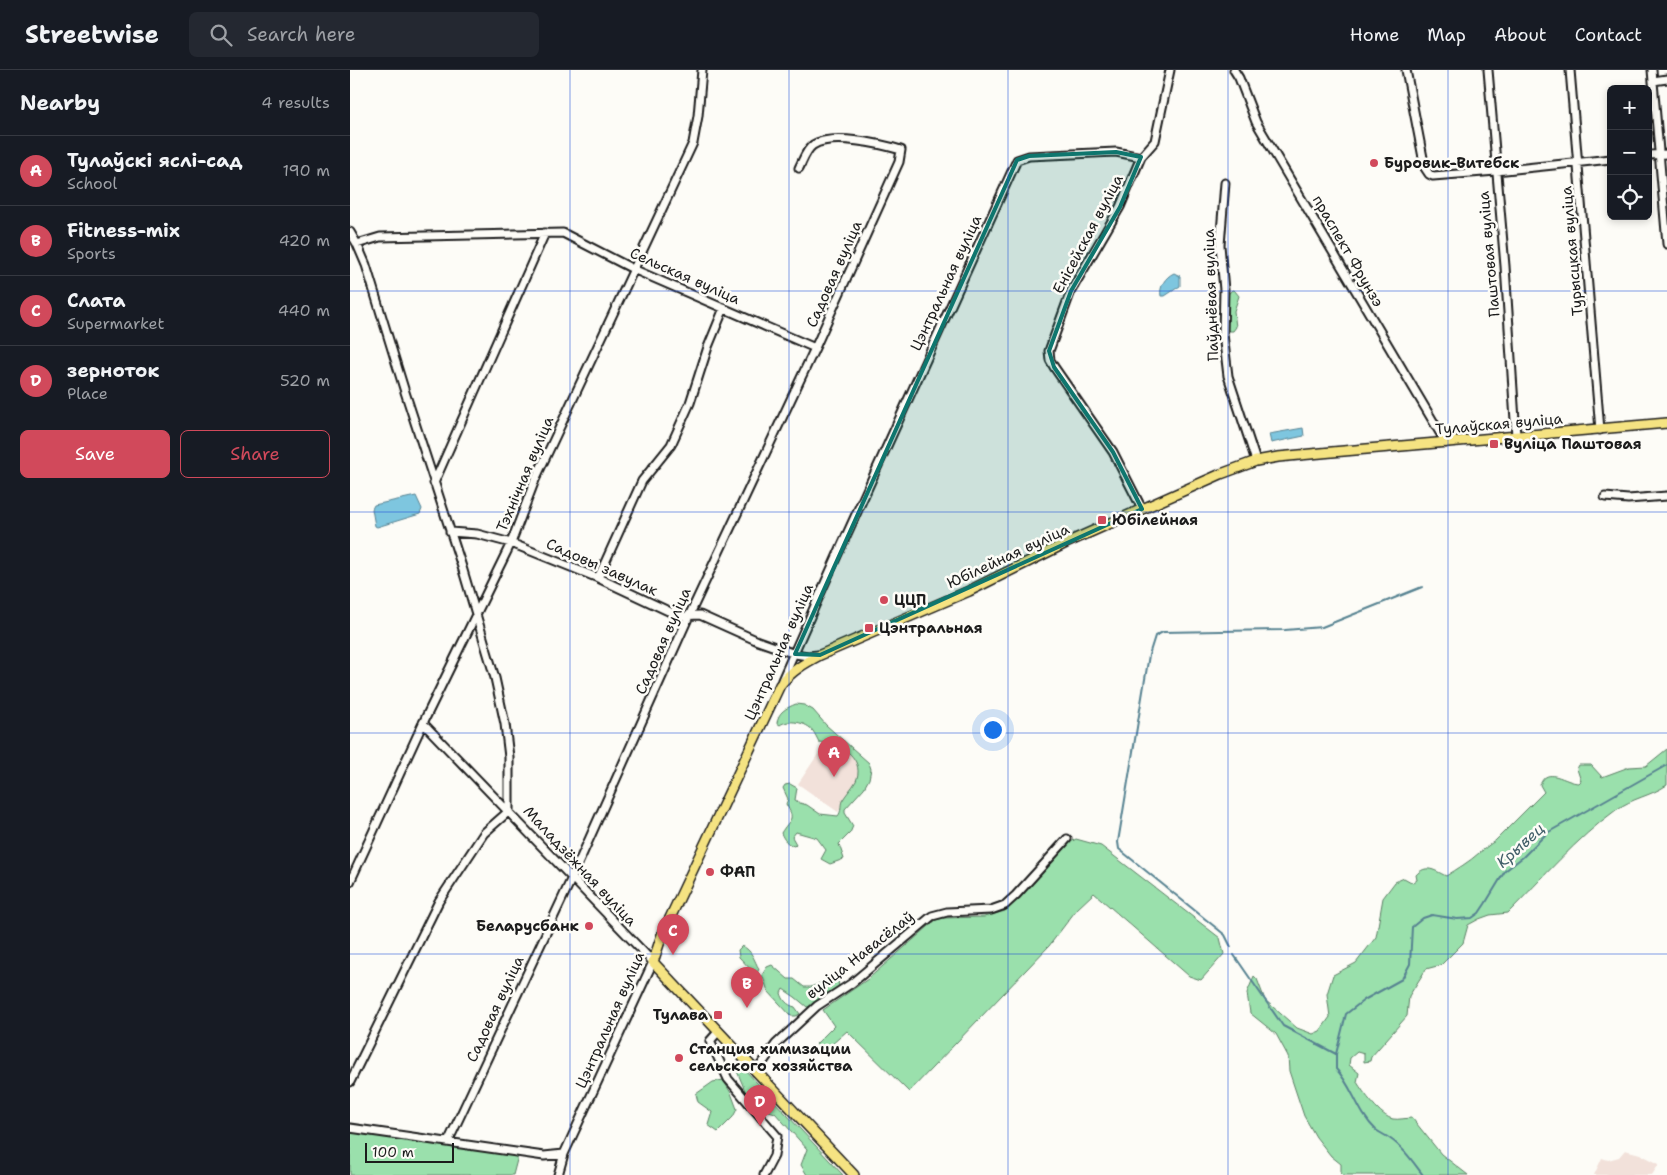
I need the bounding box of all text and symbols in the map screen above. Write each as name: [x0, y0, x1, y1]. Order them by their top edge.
search box: [189, 12, 539, 57]
text: Streetwise: [25, 19, 159, 51]
icon: search: [207, 21, 235, 49]
text: Search here: [247, 22, 356, 47]
text: Home: [1350, 23, 1399, 47]
text: Map: [1427, 23, 1466, 47]
text: About: [1494, 23, 1547, 47]
text: Contact: [1575, 23, 1642, 47]
map controls: [1607, 85, 1652, 220]
button: +: [1607, 85, 1652, 130]
text: Nearby: [20, 89, 100, 117]
text: 4 results: [261, 92, 330, 113]
button: −: [1607, 130, 1652, 175]
text: Тулаўскі яслі-сад: [67, 148, 243, 173]
place label: Буровик-Витебск: [1384, 153, 1520, 173]
marker: Буровик-Витебск: [1368, 157, 1380, 169]
text: A: [30, 160, 42, 181]
text: 190 m: [283, 160, 330, 181]
street label: Енісейская вуліца: [1048, 170, 1128, 297]
text: School: [67, 173, 117, 194]
button: locate: [1607, 175, 1652, 220]
street label: Турысцкая вуліца: [1556, 185, 1588, 317]
street label: Паштовая вуліца: [1473, 190, 1504, 318]
street label: праспект Фрунзэ: [1308, 192, 1388, 311]
street label: Цэнтральная вуліца: [906, 211, 987, 354]
street label: Садовая вуліца: [801, 217, 867, 331]
text: Fitness-mix: [67, 218, 180, 243]
street label: Паўднёвая вуліца: [1199, 228, 1223, 362]
text: B: [31, 230, 41, 251]
text: 420 m: [279, 230, 330, 251]
text: Sports: [67, 243, 116, 264]
street label: Сельская вуліца: [627, 243, 744, 310]
text: Слата: [67, 288, 125, 313]
text: C: [31, 300, 41, 321]
text: 440 m: [278, 300, 330, 321]
text: Supermarket: [67, 313, 164, 334]
text: зерноток: [67, 358, 159, 383]
text: D: [30, 370, 42, 391]
text: 520 m: [280, 370, 330, 391]
text: Place: [67, 383, 108, 404]
street label: Тулаўская вуліца: [1435, 408, 1564, 440]
street label: Тэхнічная вуліца: [492, 413, 559, 535]
button: Save: [20, 430, 170, 478]
button: Share: [180, 430, 330, 478]
place label: Вуліца Паштовая: [1504, 434, 1642, 454]
marker: Вуліца Паштовая: [1488, 438, 1500, 450]
place label: Юбілейная: [1112, 510, 1198, 530]
marker: Юбілейная: [1096, 514, 1108, 526]
street label: Юбілейная вуліца: [944, 519, 1073, 593]
street label: Садовы завулак: [543, 533, 661, 601]
street label: Цэнтральная вуліца: [740, 580, 818, 724]
street label: Садовая вуліца: [630, 584, 696, 698]
place label: ЦЦП: [894, 590, 926, 610]
marker: ЦЦП: [878, 594, 890, 606]
place label: Цэнтральная: [879, 618, 983, 638]
marker: Цэнтральная: [863, 622, 875, 634]
your location: [980, 717, 1006, 743]
pin: A: [818, 736, 850, 777]
street label: Маладзёжная вуліца: [519, 801, 642, 931]
water label: Крывец: [1492, 818, 1549, 873]
place label: ФАП: [720, 862, 755, 882]
marker: ФАП: [704, 866, 716, 878]
street label: вуліца Навасёлаў: [802, 907, 918, 1003]
pin: C: [657, 914, 689, 955]
place label: Беларусбанк: [476, 916, 580, 936]
marker: Беларусбанк: [583, 920, 595, 932]
street label: Цэнтральная вуліца: [571, 948, 649, 1092]
street label: Садовая вуліца: [462, 952, 529, 1065]
pin: B: [731, 967, 763, 1008]
place label: Тулава: [653, 1005, 709, 1025]
marker: Тулава: [712, 1009, 724, 1021]
place label: Станция химизации сельского хозяйства: [689, 1039, 853, 1076]
marker: Станция химизации сельского хозяйства: [673, 1052, 685, 1064]
pin: D: [744, 1085, 776, 1126]
scale bar: [365, 1140, 454, 1163]
text: 100 m: [372, 1143, 414, 1161]

